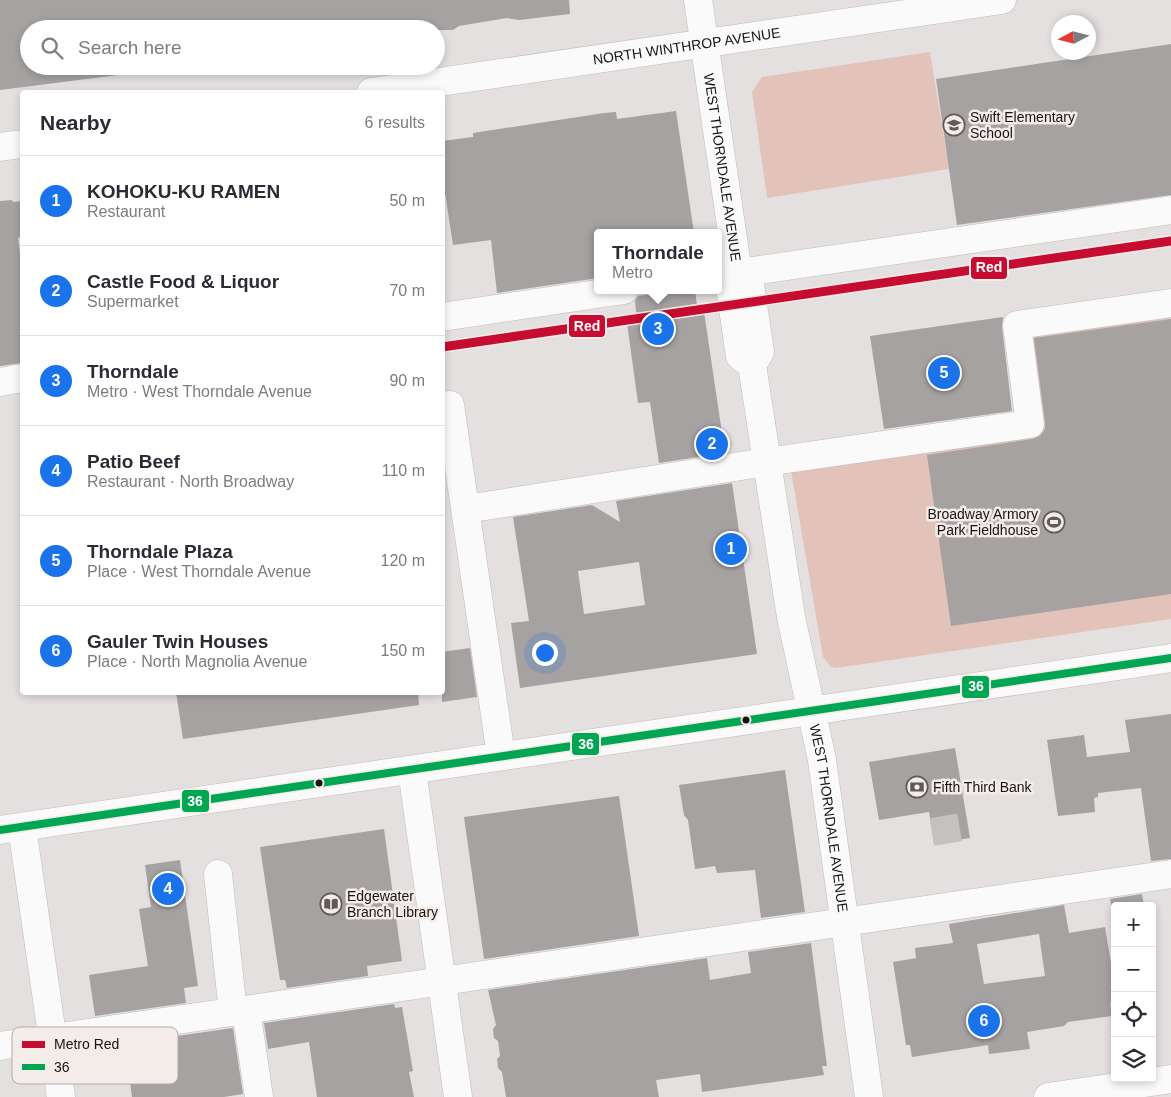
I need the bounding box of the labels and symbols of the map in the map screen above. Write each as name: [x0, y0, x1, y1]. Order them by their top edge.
north arrow: [1051, 15, 1096, 60]
street label: NORTH WINTHROP AVENUE: [592, 24, 781, 68]
street label: WEST THORNDALE AVENUE: [701, 72, 744, 262]
place label: Swift Elementary School: [970, 109, 1075, 141]
school or university icon: Swift Elementary School: [942, 113, 966, 137]
line badge: Red: [970, 256, 1008, 280]
text: Red: [976, 259, 1002, 275]
pin: 3: [642, 310, 674, 348]
line badge: Red: [568, 314, 606, 338]
text: Red: [574, 318, 600, 334]
pin: 5: [928, 354, 960, 392]
pin: 2: [696, 425, 728, 463]
place label: Broadway Armory Park Fieldhouse: [928, 506, 1038, 538]
sports icon: Broadway Armory Park Fieldhouse: [1042, 510, 1066, 534]
pin: 1: [715, 530, 747, 568]
your location: [532, 640, 558, 666]
line badge: 36: [961, 675, 990, 699]
text: 36: [968, 678, 984, 694]
unlabelled marker: [741, 715, 751, 725]
street label: WEST THORNDALE AVENUE: [806, 723, 851, 913]
line badge: 36: [571, 732, 600, 756]
text: 36: [578, 736, 594, 752]
bank icon: Fifth Third Bank: [905, 775, 929, 799]
unlabelled marker: [314, 778, 324, 788]
place label: Fifth Third Bank: [933, 779, 1033, 795]
line badge: 36: [181, 789, 210, 813]
text: 36: [187, 793, 203, 809]
pin: 4: [152, 870, 184, 908]
place label: Edgewater Branch Library: [347, 888, 438, 920]
library icon: Edgewater Branch Library: [319, 892, 343, 916]
pin: 6: [968, 1002, 1000, 1040]
legend: [12, 1027, 178, 1084]
text: Metro Red: [54, 1036, 119, 1052]
text: 36: [54, 1059, 70, 1075]

